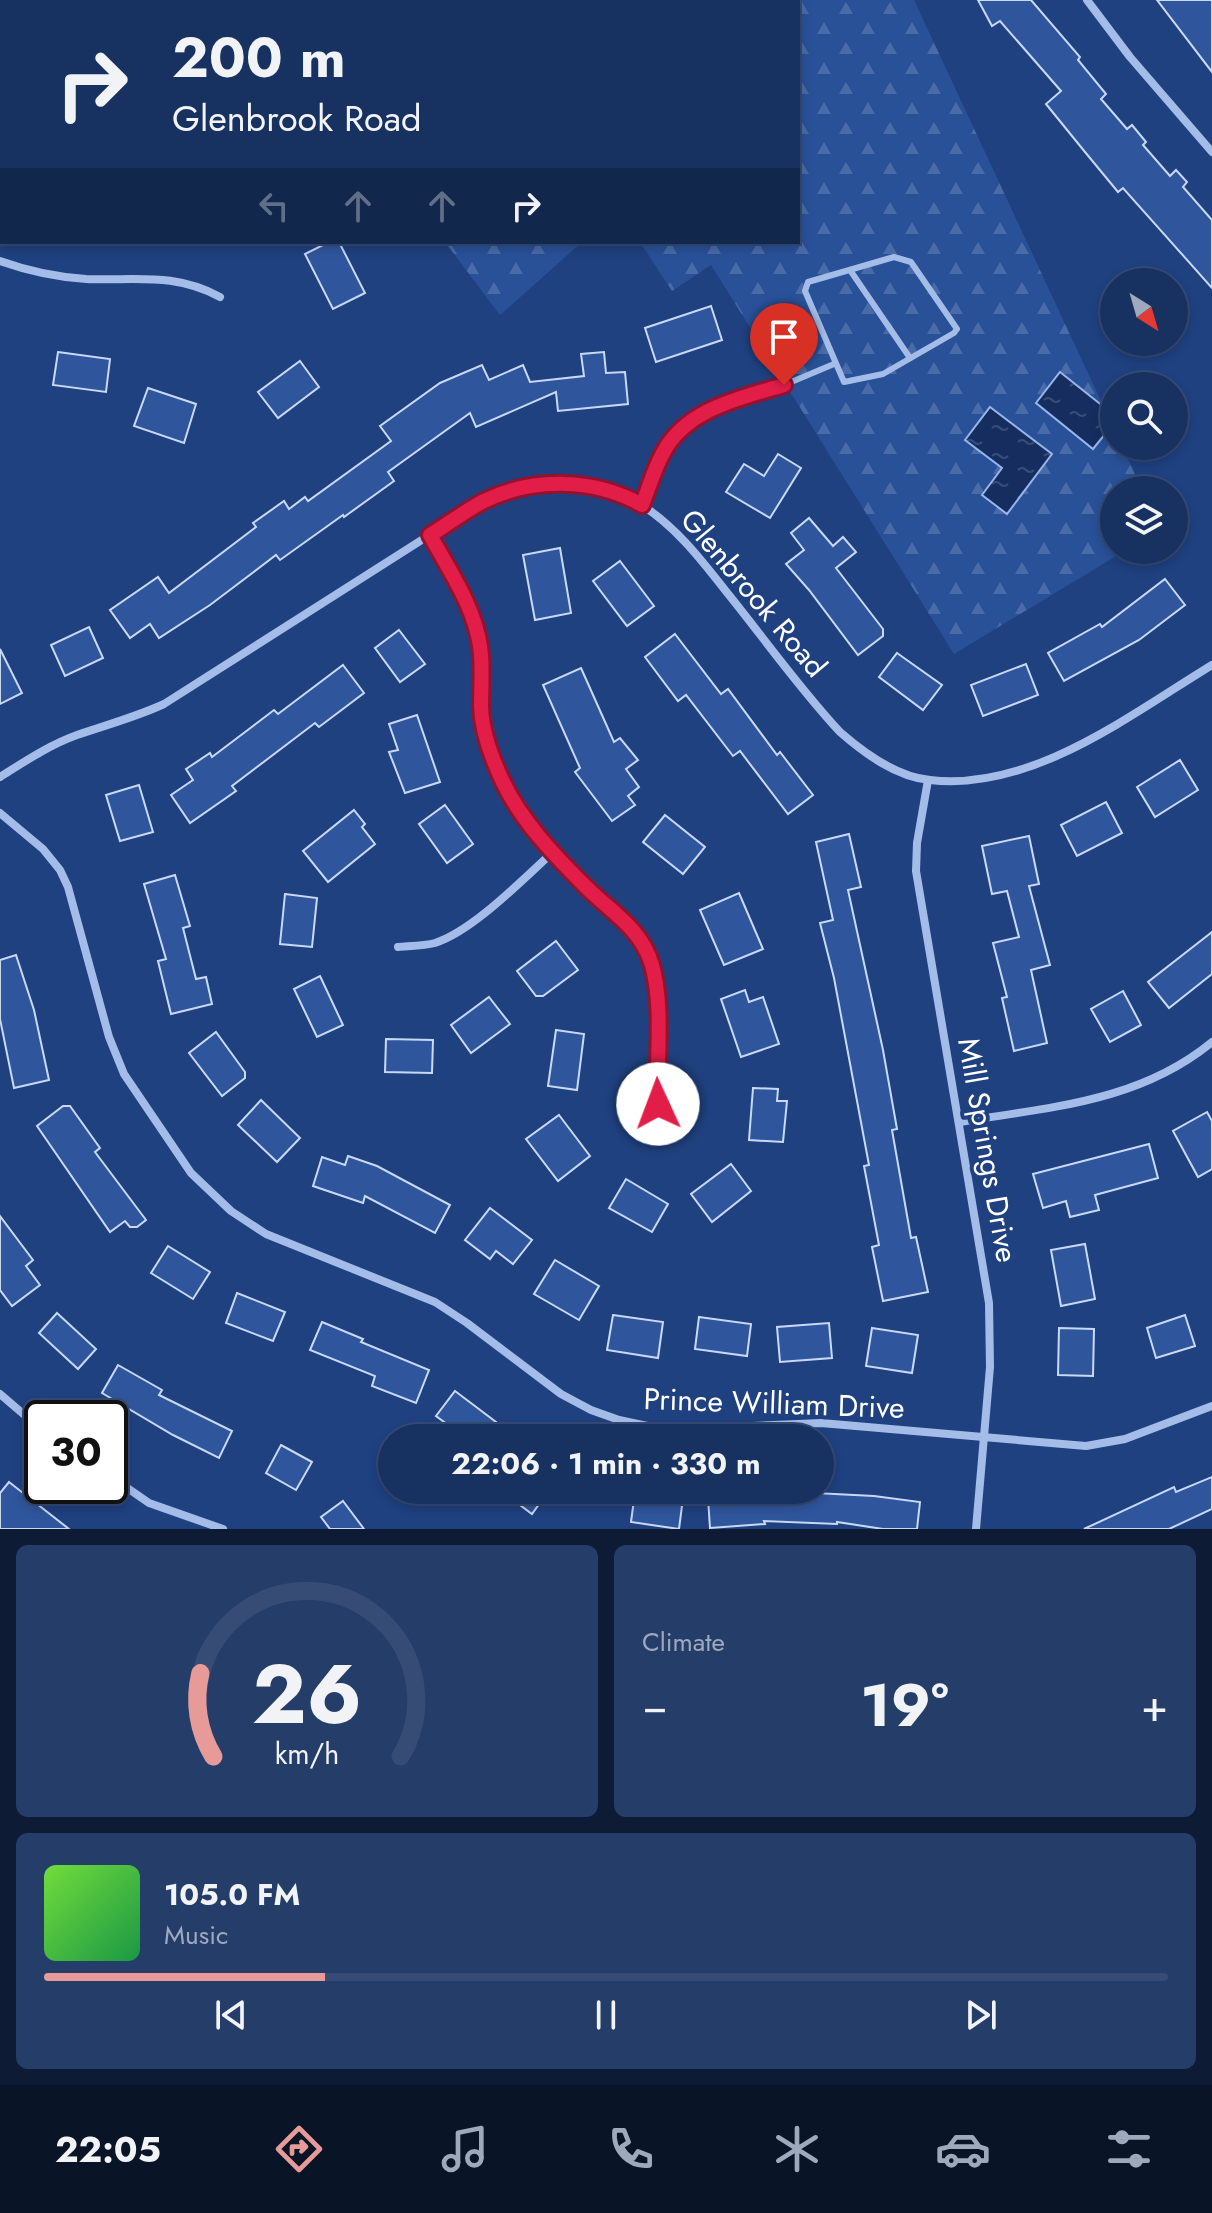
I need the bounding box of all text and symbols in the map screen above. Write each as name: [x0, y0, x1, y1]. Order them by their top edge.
text: 200 m: [172, 17, 346, 98]
icon: right: [40, 32, 144, 136]
text: Glenbrook Road: [172, 92, 422, 144]
icon: left: [252, 184, 296, 228]
icon: ahead: [336, 184, 380, 228]
icon: ahead: [420, 184, 464, 228]
icon: right: [504, 184, 548, 228]
north arrow: [1100, 268, 1188, 356]
map controls: [1100, 268, 1188, 564]
pin: [750, 303, 818, 385]
icon: arrive: [762, 315, 806, 359]
button: search: [1100, 372, 1188, 460]
button: layers: [1100, 476, 1188, 564]
street label: Glenbrook Road: [671, 500, 837, 686]
street label: Mill Springs Drive: [947, 1034, 1029, 1266]
position arrow: [616, 1062, 700, 1146]
street label: Prince William Drive: [643, 1377, 905, 1429]
speed limit sign: 30: [24, 1400, 128, 1504]
text: 22:06 · 1 min · 330 m: [451, 1442, 761, 1485]
text: Climate: [642, 1623, 725, 1661]
text: 26: [252, 1634, 362, 1754]
text: 19°: [860, 1662, 949, 1749]
text: −: [642, 1674, 668, 1738]
text: +: [1141, 1674, 1168, 1738]
text: km/h: [275, 1733, 339, 1775]
text: 105.0 FM: [164, 1873, 300, 1916]
text: Music: [164, 1916, 228, 1954]
icon: previous: [209, 1993, 253, 2037]
icon: pause: [584, 1993, 628, 2037]
icon: next: [959, 1993, 1003, 2037]
icon: directions: [271, 2121, 327, 2177]
icon: music: [437, 2121, 493, 2177]
icon: phone: [603, 2121, 659, 2177]
icon: climate: [769, 2121, 825, 2177]
icon: car: [935, 2121, 991, 2177]
icon: filters: [1101, 2121, 1157, 2177]
text: 22:05: [55, 2123, 161, 2175]

